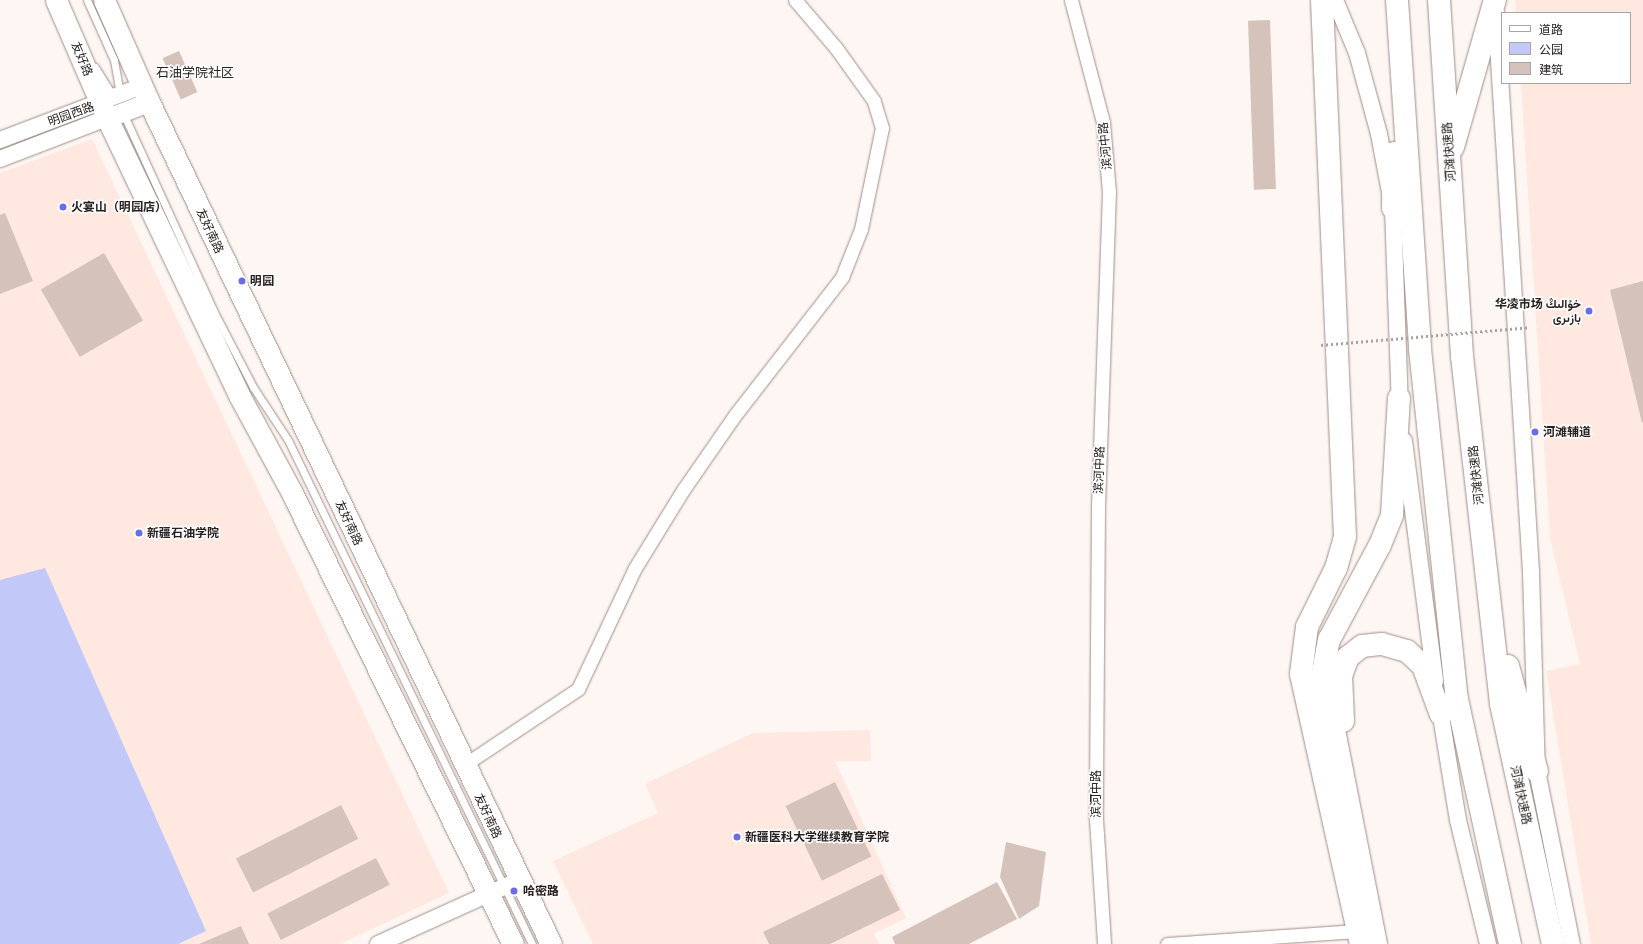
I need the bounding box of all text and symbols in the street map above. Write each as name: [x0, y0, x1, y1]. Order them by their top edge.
legend: [1501, 12, 1631, 84]
text: 道路: [1539, 23, 1563, 36]
street label: 友好路: [68, 40, 96, 78]
text: 公园: [1539, 43, 1563, 56]
text: 建筑: [1539, 63, 1563, 76]
district label: 石油学院社区: [156, 64, 234, 80]
street label: 明园西路: [46, 99, 96, 129]
street label: 滨河中路: [1096, 121, 1114, 171]
street label: 河滩快速路: [1440, 122, 1458, 182]
place label: 火宴山（明园店）: [71, 200, 167, 214]
marker: 火宴山（明园店）: [58, 202, 68, 212]
street label: 友好南路: [193, 206, 227, 256]
place label: 明园: [250, 274, 274, 288]
marker: 明园: [237, 276, 247, 286]
place label: 华凌市场 خۇالىڭ بازىرى: [1495, 297, 1581, 325]
marker: 华凌市场 خۇالىڭ بازىرى: [1584, 306, 1594, 316]
place label: 河滩辅道: [1543, 425, 1591, 439]
marker: 河滩辅道: [1530, 427, 1540, 437]
street label: 河滩快速路: [1466, 444, 1486, 506]
street label: 滨河中路: [1091, 446, 1107, 494]
street label: 友好南路: [332, 498, 366, 548]
place label: 新疆石油学院: [147, 526, 219, 540]
marker: 新疆石油学院: [134, 528, 144, 538]
street label: 河滩快速路: [1508, 764, 1534, 826]
street label: 滨河中路: [1089, 770, 1103, 818]
street label: 友好南路: [471, 791, 505, 841]
place label: 新疆医科大学继续教育学院: [745, 830, 889, 844]
marker: 新疆医科大学继续教育学院: [732, 832, 742, 842]
place label: 哈密路: [523, 884, 559, 898]
marker: 哈密路: [508, 885, 520, 897]

